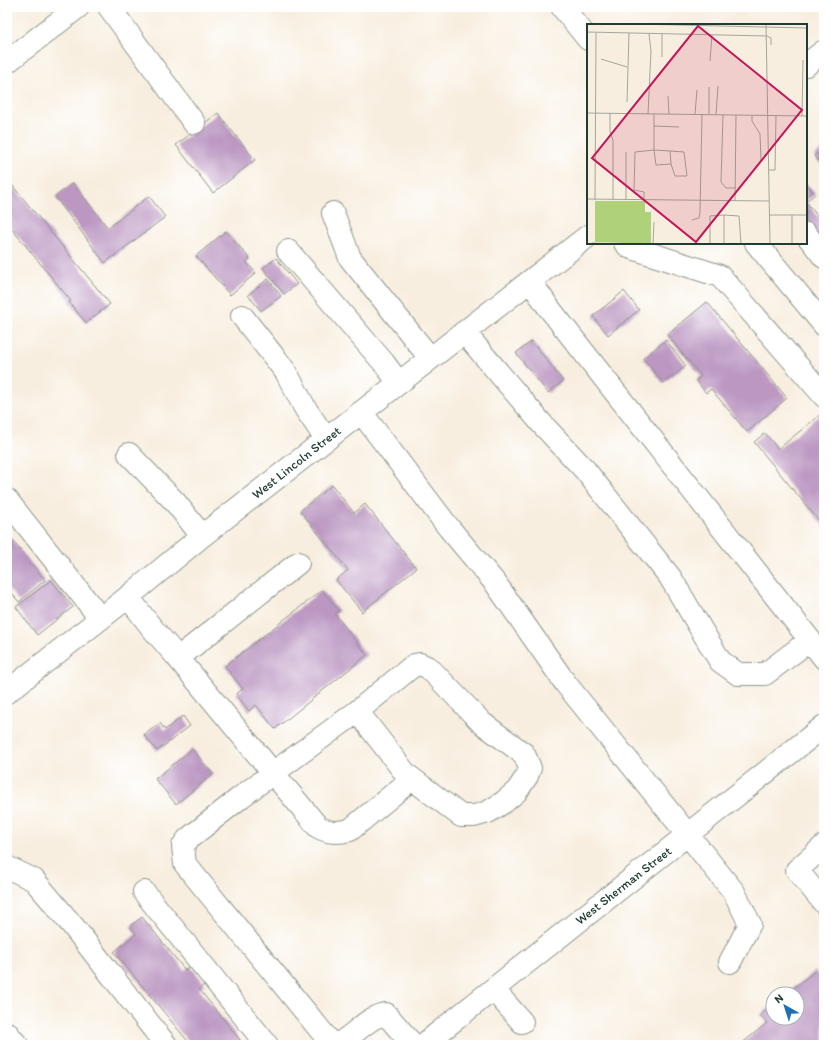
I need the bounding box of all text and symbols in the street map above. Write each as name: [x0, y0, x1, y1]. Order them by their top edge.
inset map: [587, 24, 807, 244]
street label: West Lincoln Street: [249, 423, 344, 502]
street label: West Sherman Street: [572, 843, 674, 928]
north arrow: [765, 986, 805, 1026]
text: N: [772, 991, 786, 1006]

